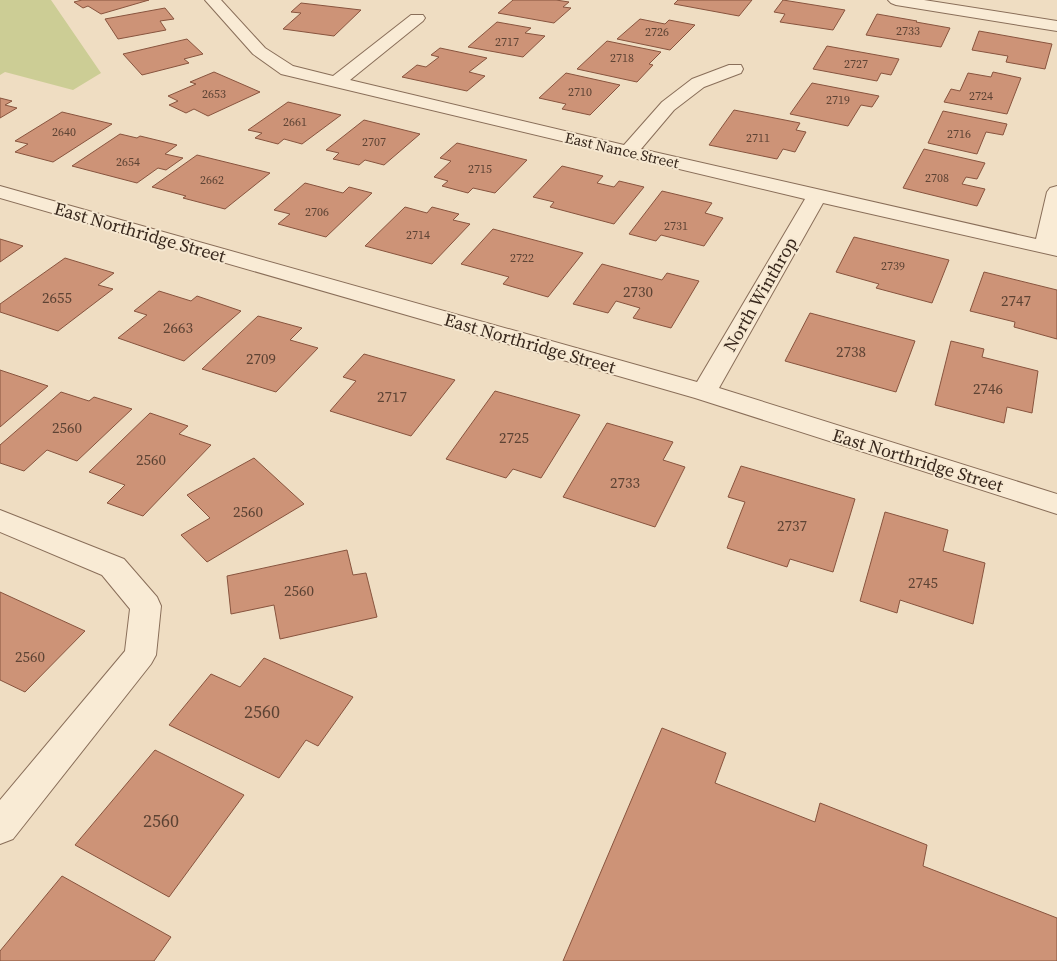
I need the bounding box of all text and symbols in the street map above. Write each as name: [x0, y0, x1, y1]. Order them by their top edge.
house number: 2733: [896, 23, 920, 39]
house number: 2726: [645, 24, 669, 40]
house number: 2717: [495, 34, 519, 50]
house number: 2718: [610, 50, 634, 66]
house number: 2727: [844, 56, 868, 72]
house number: 2710: [568, 84, 592, 100]
house number: 2653: [202, 86, 226, 102]
house number: 2724: [969, 88, 993, 104]
house number: 2719: [826, 92, 850, 108]
house number: 2661: [283, 114, 307, 130]
house number: 2640: [52, 124, 76, 140]
house number: 2716: [947, 126, 971, 142]
street label: East Nance Street: [563, 127, 681, 173]
house number: 2711: [746, 130, 770, 146]
house number: 2707: [362, 134, 386, 150]
house number: 2654: [116, 154, 140, 170]
house number: 2715: [468, 161, 492, 177]
house number: 2708: [925, 170, 949, 186]
house number: 2662: [200, 172, 224, 188]
street label: East Northridge Street: [51, 196, 229, 269]
house number: 2706: [305, 204, 329, 220]
house number: 2731: [664, 218, 688, 234]
house number: 2714: [406, 227, 430, 243]
street label: North Winthrop: [717, 232, 803, 356]
house number: 2722: [510, 250, 534, 266]
house number: 2739: [881, 258, 905, 274]
house number: 2730: [623, 281, 653, 302]
house number: 2655: [42, 287, 72, 308]
house number: 2747: [1001, 290, 1031, 311]
street label: East Northridge Street: [441, 307, 619, 380]
house number: 2663: [163, 317, 193, 338]
house number: 2738: [836, 341, 866, 362]
house number: 2709: [246, 348, 276, 369]
house number: 2746: [973, 378, 1003, 399]
house number: 2717: [377, 386, 407, 407]
house number: 2560: [52, 417, 82, 438]
street label: East Northridge Street: [829, 422, 1007, 498]
house number: 2725: [499, 427, 529, 448]
house number: 2560: [136, 449, 166, 470]
house number: 2733: [610, 472, 640, 493]
house number: 2560: [233, 501, 263, 522]
house number: 2737: [777, 515, 807, 536]
house number: 2745: [908, 572, 938, 593]
house number: 2560: [284, 580, 314, 601]
house number: 2560: [15, 646, 45, 667]
house number: 2560: [244, 699, 280, 724]
house number: 2560: [143, 808, 179, 833]

